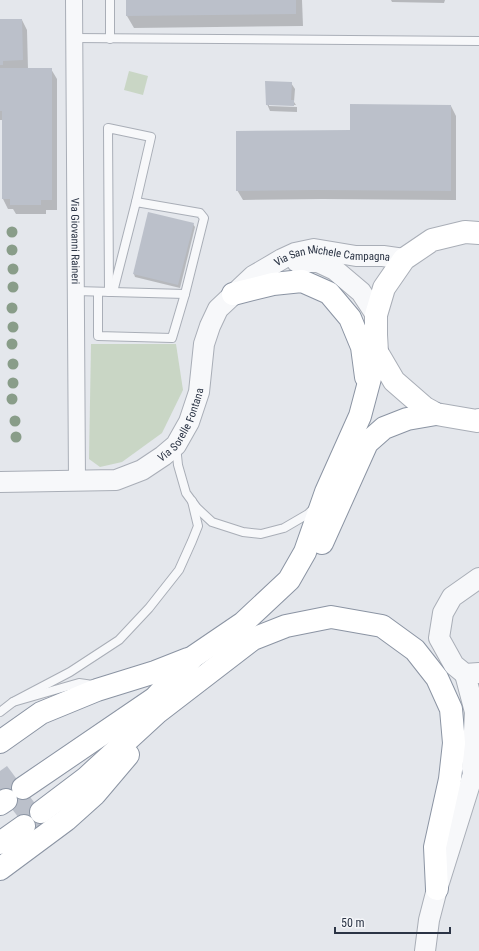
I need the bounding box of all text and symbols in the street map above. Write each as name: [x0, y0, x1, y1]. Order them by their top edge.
street label: Via Giovanni Raineri: [69, 198, 82, 284]
street label: Via San Michele Campagna: [272, 242, 391, 269]
street label: Via Sorelle Fontana: [155, 387, 206, 464]
scale bar: [335, 909, 450, 935]
text: 50 m: [341, 916, 365, 930]

